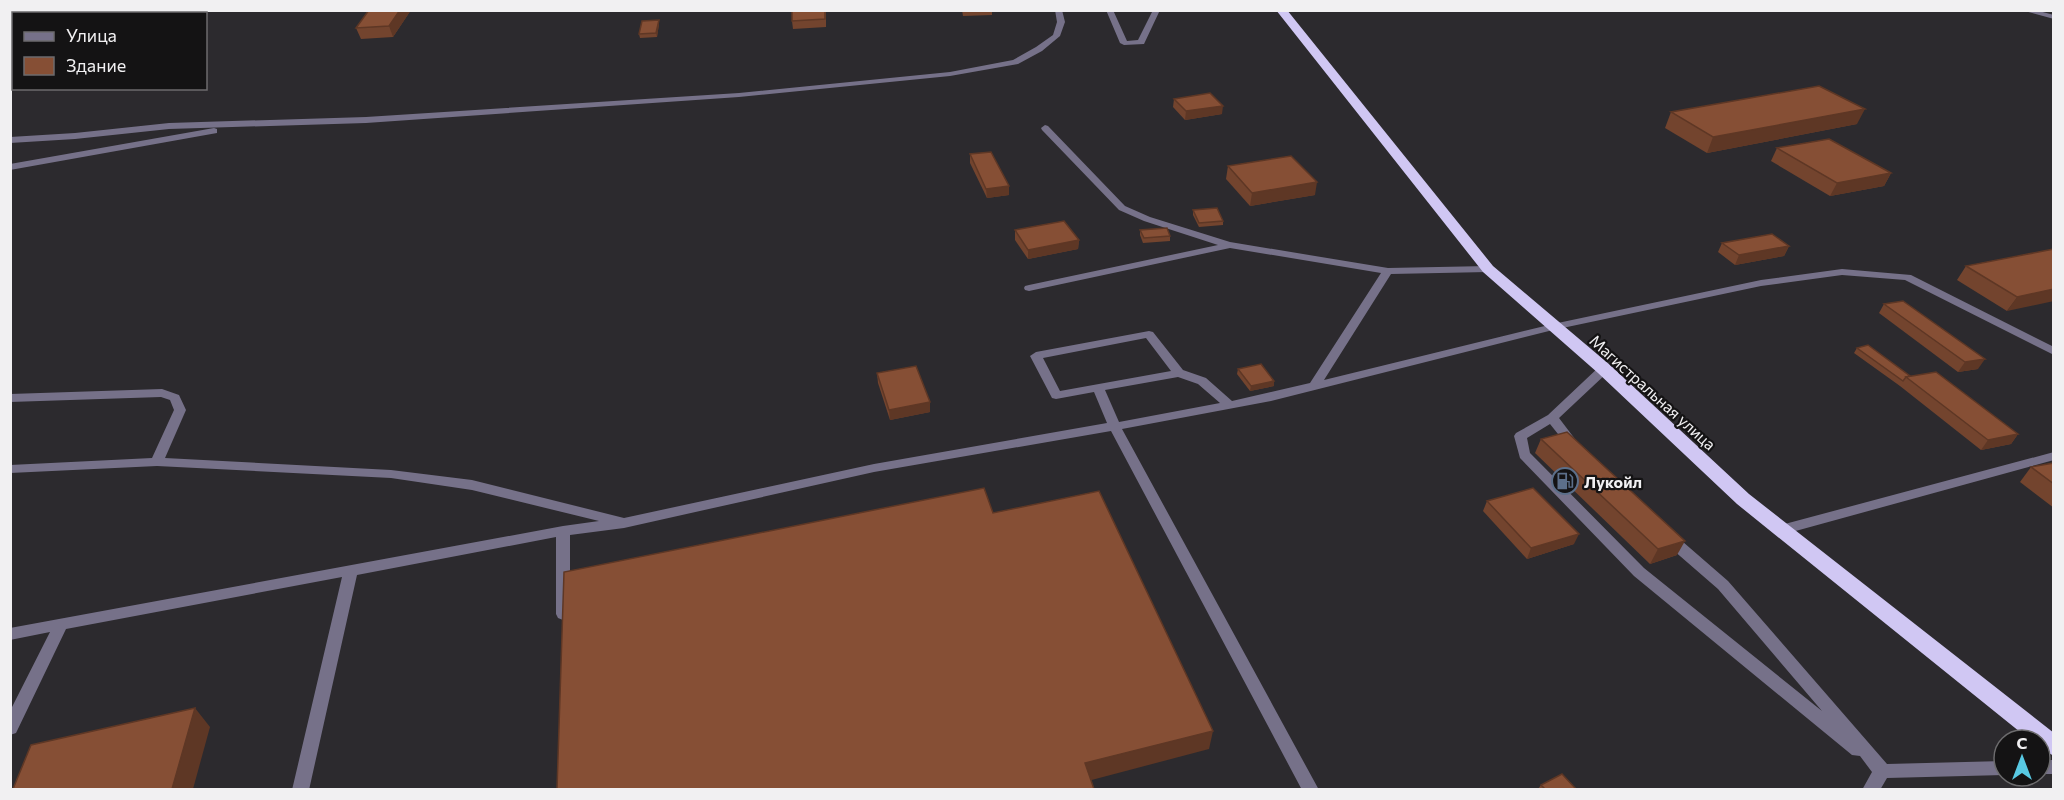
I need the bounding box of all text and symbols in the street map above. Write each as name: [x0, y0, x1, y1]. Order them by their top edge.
legend: [12, 12, 207, 90]
text: Улица: [66, 24, 117, 46]
text: Здание: [66, 54, 126, 76]
street label: Магистральная улица: [1586, 330, 1720, 454]
fuel station icon: Лукойл: [1550, 466, 1580, 496]
place label: Лукойл: [1584, 472, 1642, 491]
north arrow: [1992, 728, 2052, 788]
text: С: [2017, 733, 2028, 752]

